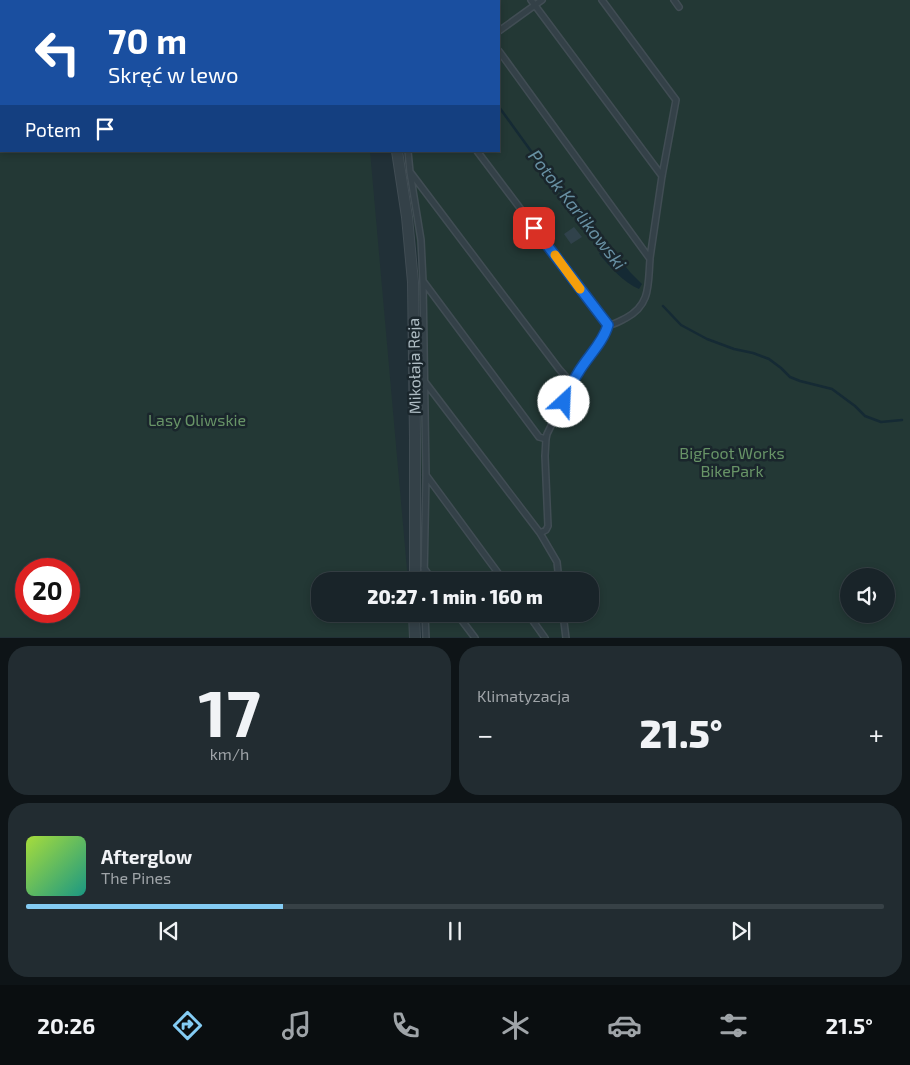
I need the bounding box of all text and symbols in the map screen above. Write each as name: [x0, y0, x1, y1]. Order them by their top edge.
text: 70 m: [108, 19, 187, 61]
icon: left: [25, 20, 90, 85]
text: Skręć w lewo: [108, 61, 239, 87]
icon: arrive: [91, 115, 119, 143]
text: Potem: [25, 118, 81, 141]
water label: Potok Karlikowski: [524, 145, 632, 274]
pin: [513, 207, 555, 249]
icon: arrive: [520, 214, 548, 242]
street label: Mikołaja Reja: [403, 318, 425, 414]
position arrow: [537, 375, 589, 427]
park label: Lasy Oliwskie: [148, 410, 246, 429]
park label: BigFoot Works BikePark: [679, 443, 785, 480]
speed limit sign: 20: [15, 558, 80, 623]
map controls: [840, 568, 895, 623]
button: sound: [840, 568, 895, 623]
text: 20:27 · 1 min · 160 m: [367, 585, 543, 608]
text: 17: [198, 672, 261, 750]
text: Klimatyzacja: [477, 686, 570, 705]
text: 21.5°: [639, 710, 723, 756]
text: −: [477, 717, 493, 751]
text: +: [869, 717, 884, 751]
text: km/h: [210, 744, 249, 763]
text: Afterglow: [101, 845, 192, 868]
text: The Pines: [101, 868, 171, 887]
icon: previous: [155, 917, 183, 945]
icon: pause: [441, 917, 469, 945]
icon: next: [727, 917, 755, 945]
icon: directions: [170, 1008, 205, 1043]
icon: music: [279, 1008, 314, 1043]
icon: phone: [388, 1008, 423, 1043]
icon: climate: [498, 1008, 533, 1043]
icon: car: [607, 1008, 642, 1043]
icon: filters: [716, 1008, 751, 1043]
text: 20:26: [37, 1012, 95, 1038]
text: 21.5°: [825, 1012, 873, 1038]

